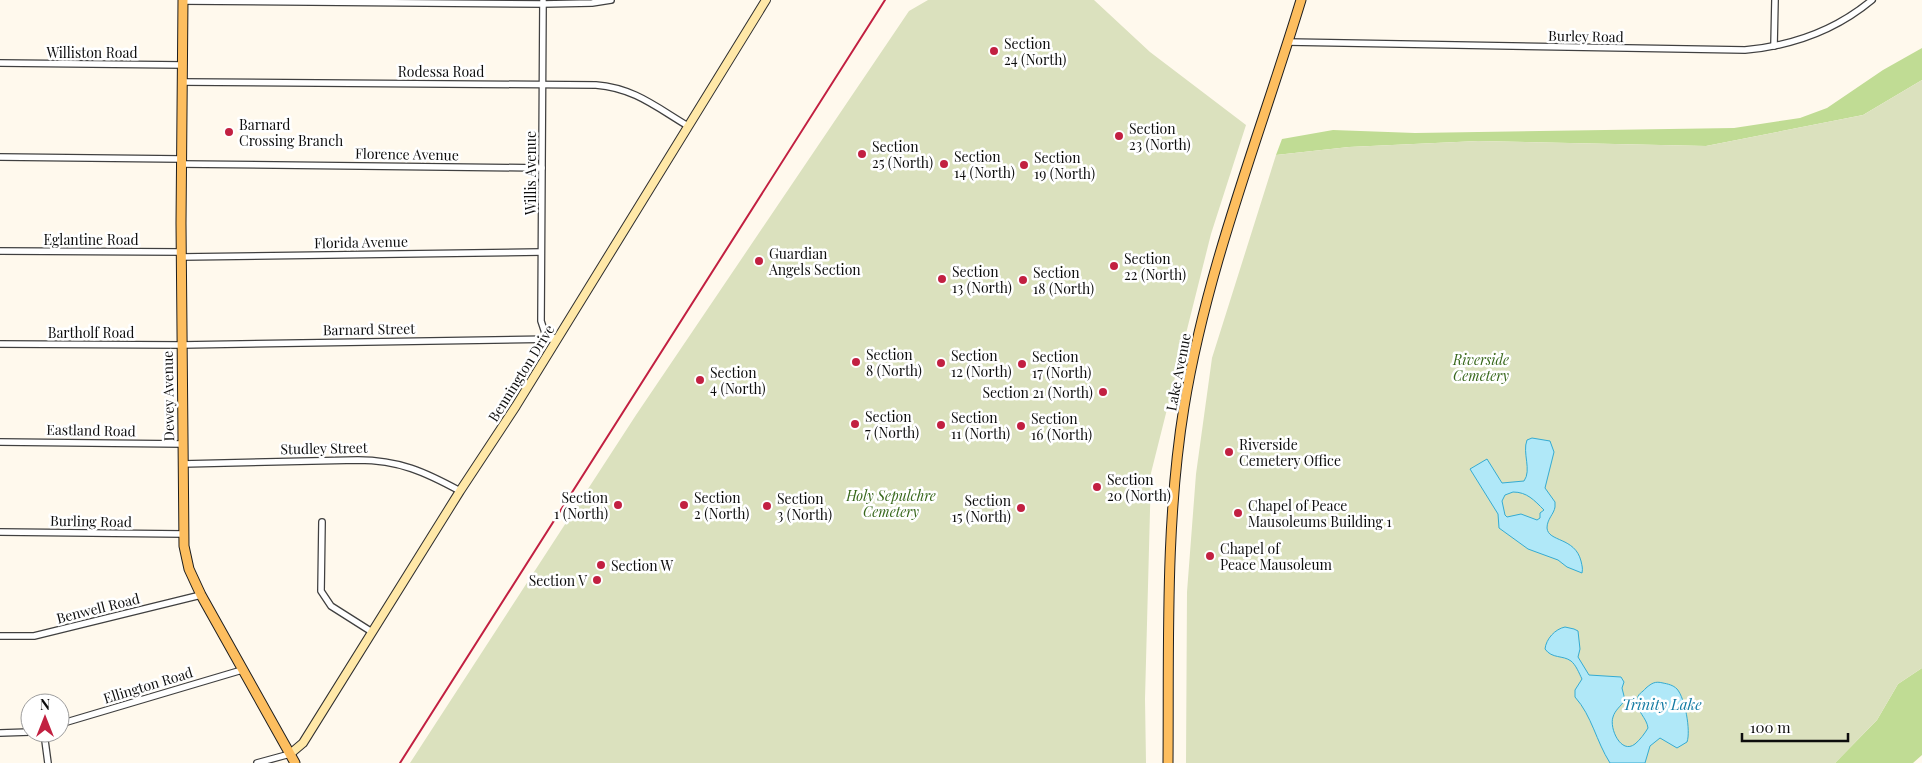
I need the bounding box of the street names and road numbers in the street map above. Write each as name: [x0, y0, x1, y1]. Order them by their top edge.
street label: Burley Road: [1548, 26, 1624, 46]
street label: Williston Road: [45, 43, 138, 62]
street label: Rodessa Road: [398, 62, 484, 81]
street label: Willis Avenue: [521, 131, 540, 216]
street label: Florence Avenue: [355, 144, 459, 164]
street label: Eglantine Road: [43, 230, 139, 249]
street label: Florida Avenue: [314, 232, 408, 252]
street label: Barnard Street: [323, 319, 416, 339]
street label: Bennington Drive: [484, 321, 558, 425]
street label: Bartholf Road: [48, 323, 134, 342]
street label: Lake Avenue: [1161, 332, 1195, 412]
street label: Dewey Avenue: [158, 351, 178, 441]
street label: Eastland Road: [46, 420, 136, 440]
street label: Studley Street: [280, 438, 369, 458]
street label: Burling Road: [50, 511, 132, 531]
street label: Benwell Road: [54, 588, 142, 628]
street label: Ellington Road: [101, 662, 195, 708]

